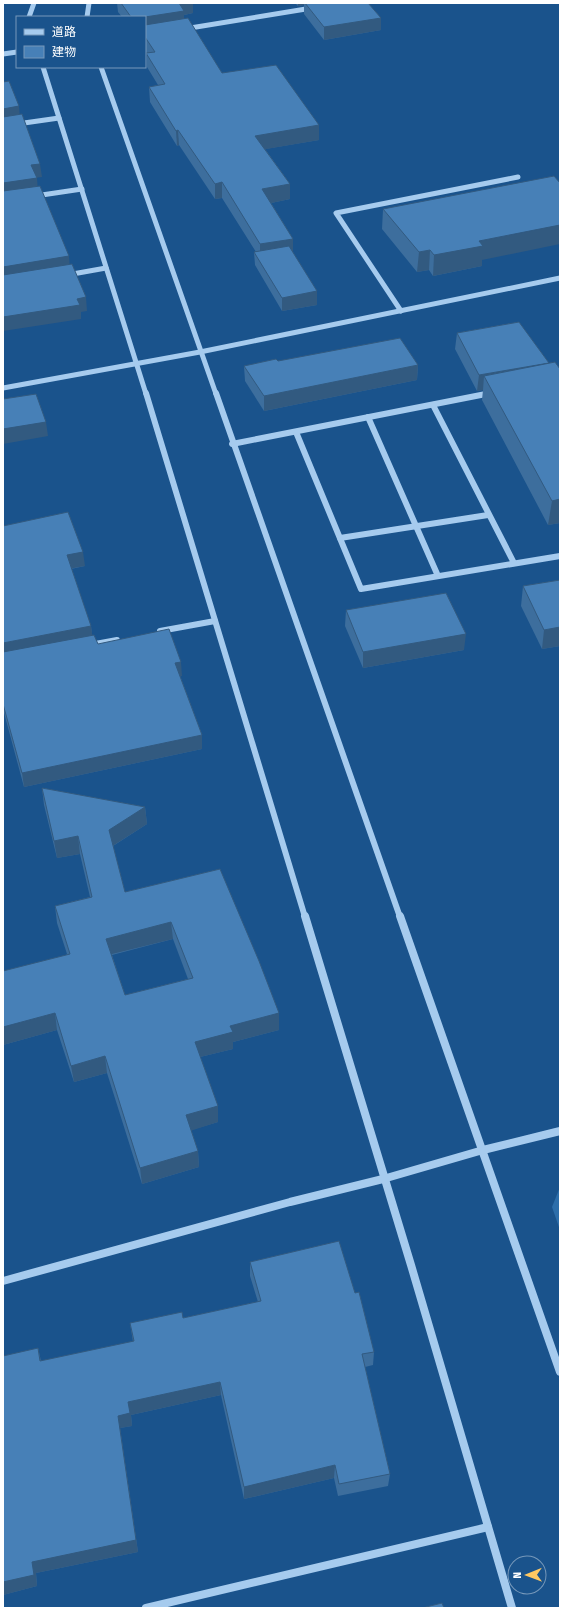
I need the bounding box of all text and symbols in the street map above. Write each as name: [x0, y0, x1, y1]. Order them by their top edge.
legend: [16, 16, 146, 68]
text: 道路: [52, 25, 76, 39]
text: 建物: [52, 45, 76, 59]
north arrow: [507, 1555, 547, 1595]
text: N: [511, 1572, 524, 1579]

